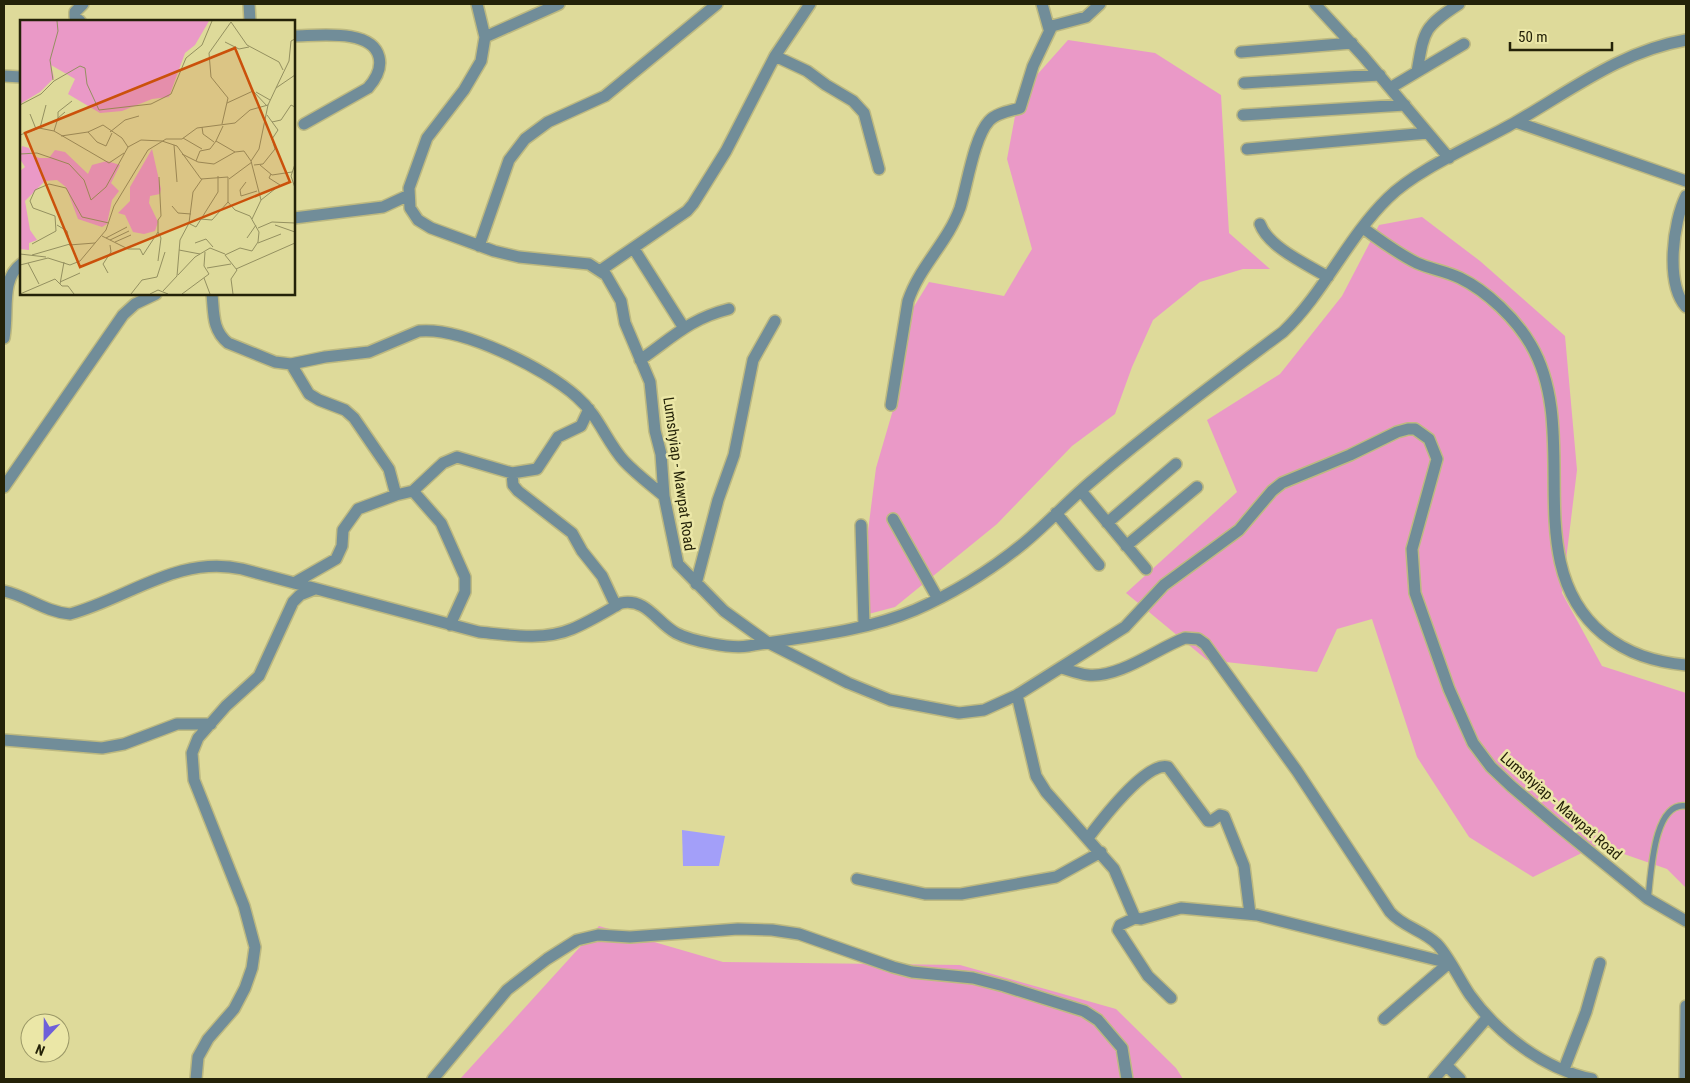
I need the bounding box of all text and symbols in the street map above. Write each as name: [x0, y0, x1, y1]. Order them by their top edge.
inset map: [20, 20, 295, 295]
scale bar: [1510, 20, 1612, 52]
text: 50 m: [1518, 28, 1548, 46]
street label: Lumshyiap - Mawpat Road: [659, 396, 699, 552]
street label: Lumshyiap - Mawpat Road: [1497, 748, 1625, 864]
north arrow: [20, 1013, 70, 1063]
text: N: [33, 1041, 47, 1059]

